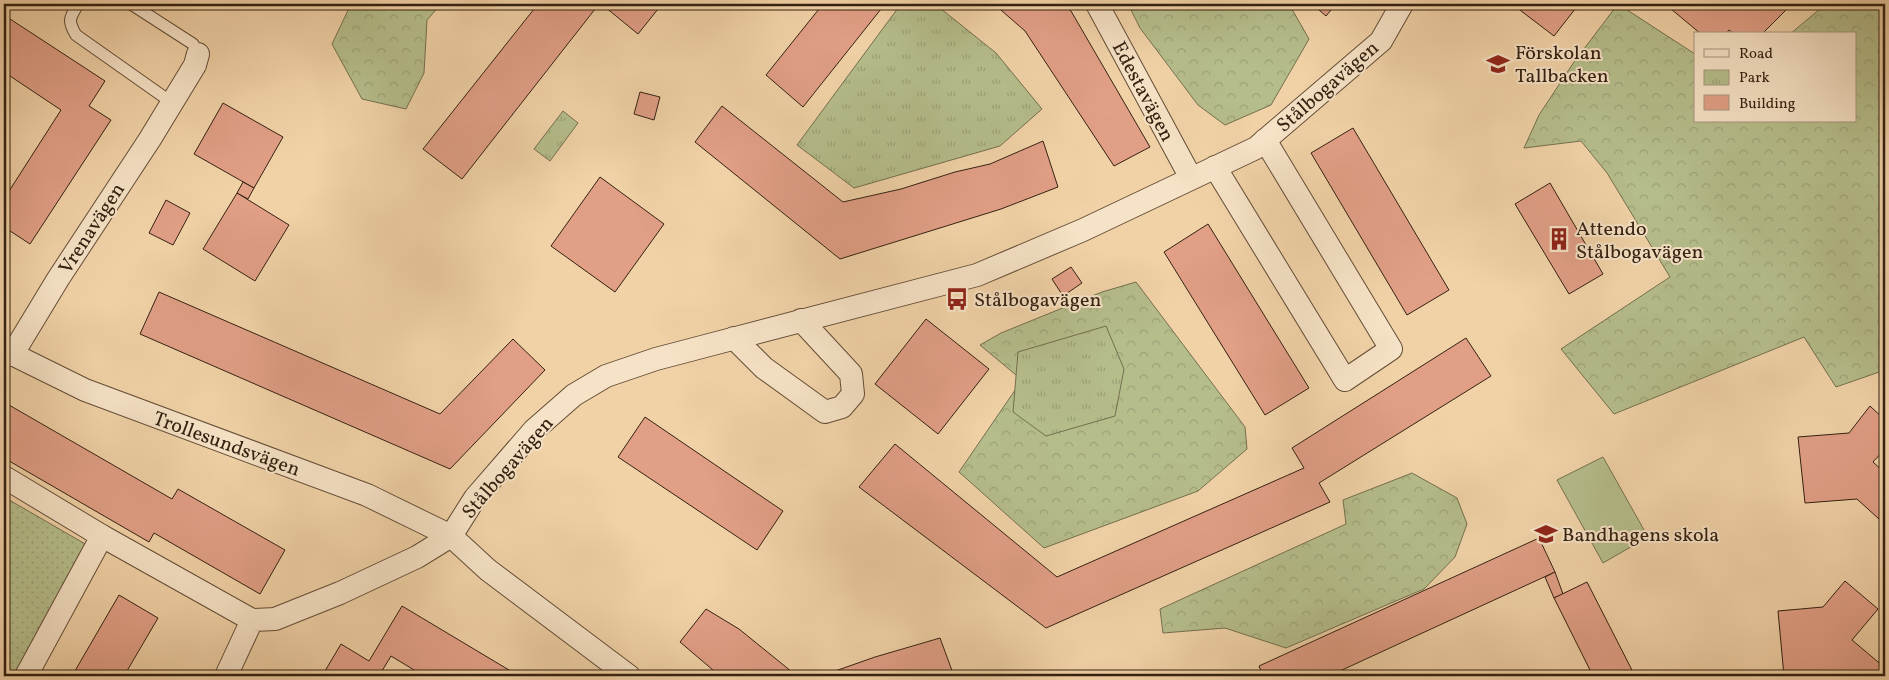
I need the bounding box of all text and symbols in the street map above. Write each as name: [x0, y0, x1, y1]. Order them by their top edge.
legend: [1694, 32, 1856, 122]
street label: Stålbogavägen: [1271, 35, 1386, 140]
street label: Edestavägen: [1104, 37, 1180, 147]
place label: Förskolan Tallbacken: [1515, 40, 1609, 91]
text: Road: [1739, 44, 1773, 65]
school or university icon: Förskolan Tallbacken: [1485, 51, 1511, 77]
text: Park: [1739, 68, 1770, 89]
text: Building: [1739, 94, 1796, 115]
street label: Vrenavägen: [53, 178, 133, 280]
place label: Attendo Stålbogavägen: [1576, 216, 1703, 267]
building icon: Attendo Stålbogavägen: [1546, 226, 1572, 252]
bus stop icon: Stålbogavägen: [944, 286, 970, 312]
place label: Stålbogavägen: [974, 287, 1101, 315]
street label: Trollesundsvägen: [149, 405, 304, 484]
street label: Stålbogavägen: [456, 411, 561, 526]
school or university icon: Bandhagens skola: [1533, 521, 1559, 547]
place label: Bandhagens skola: [1562, 522, 1719, 550]

